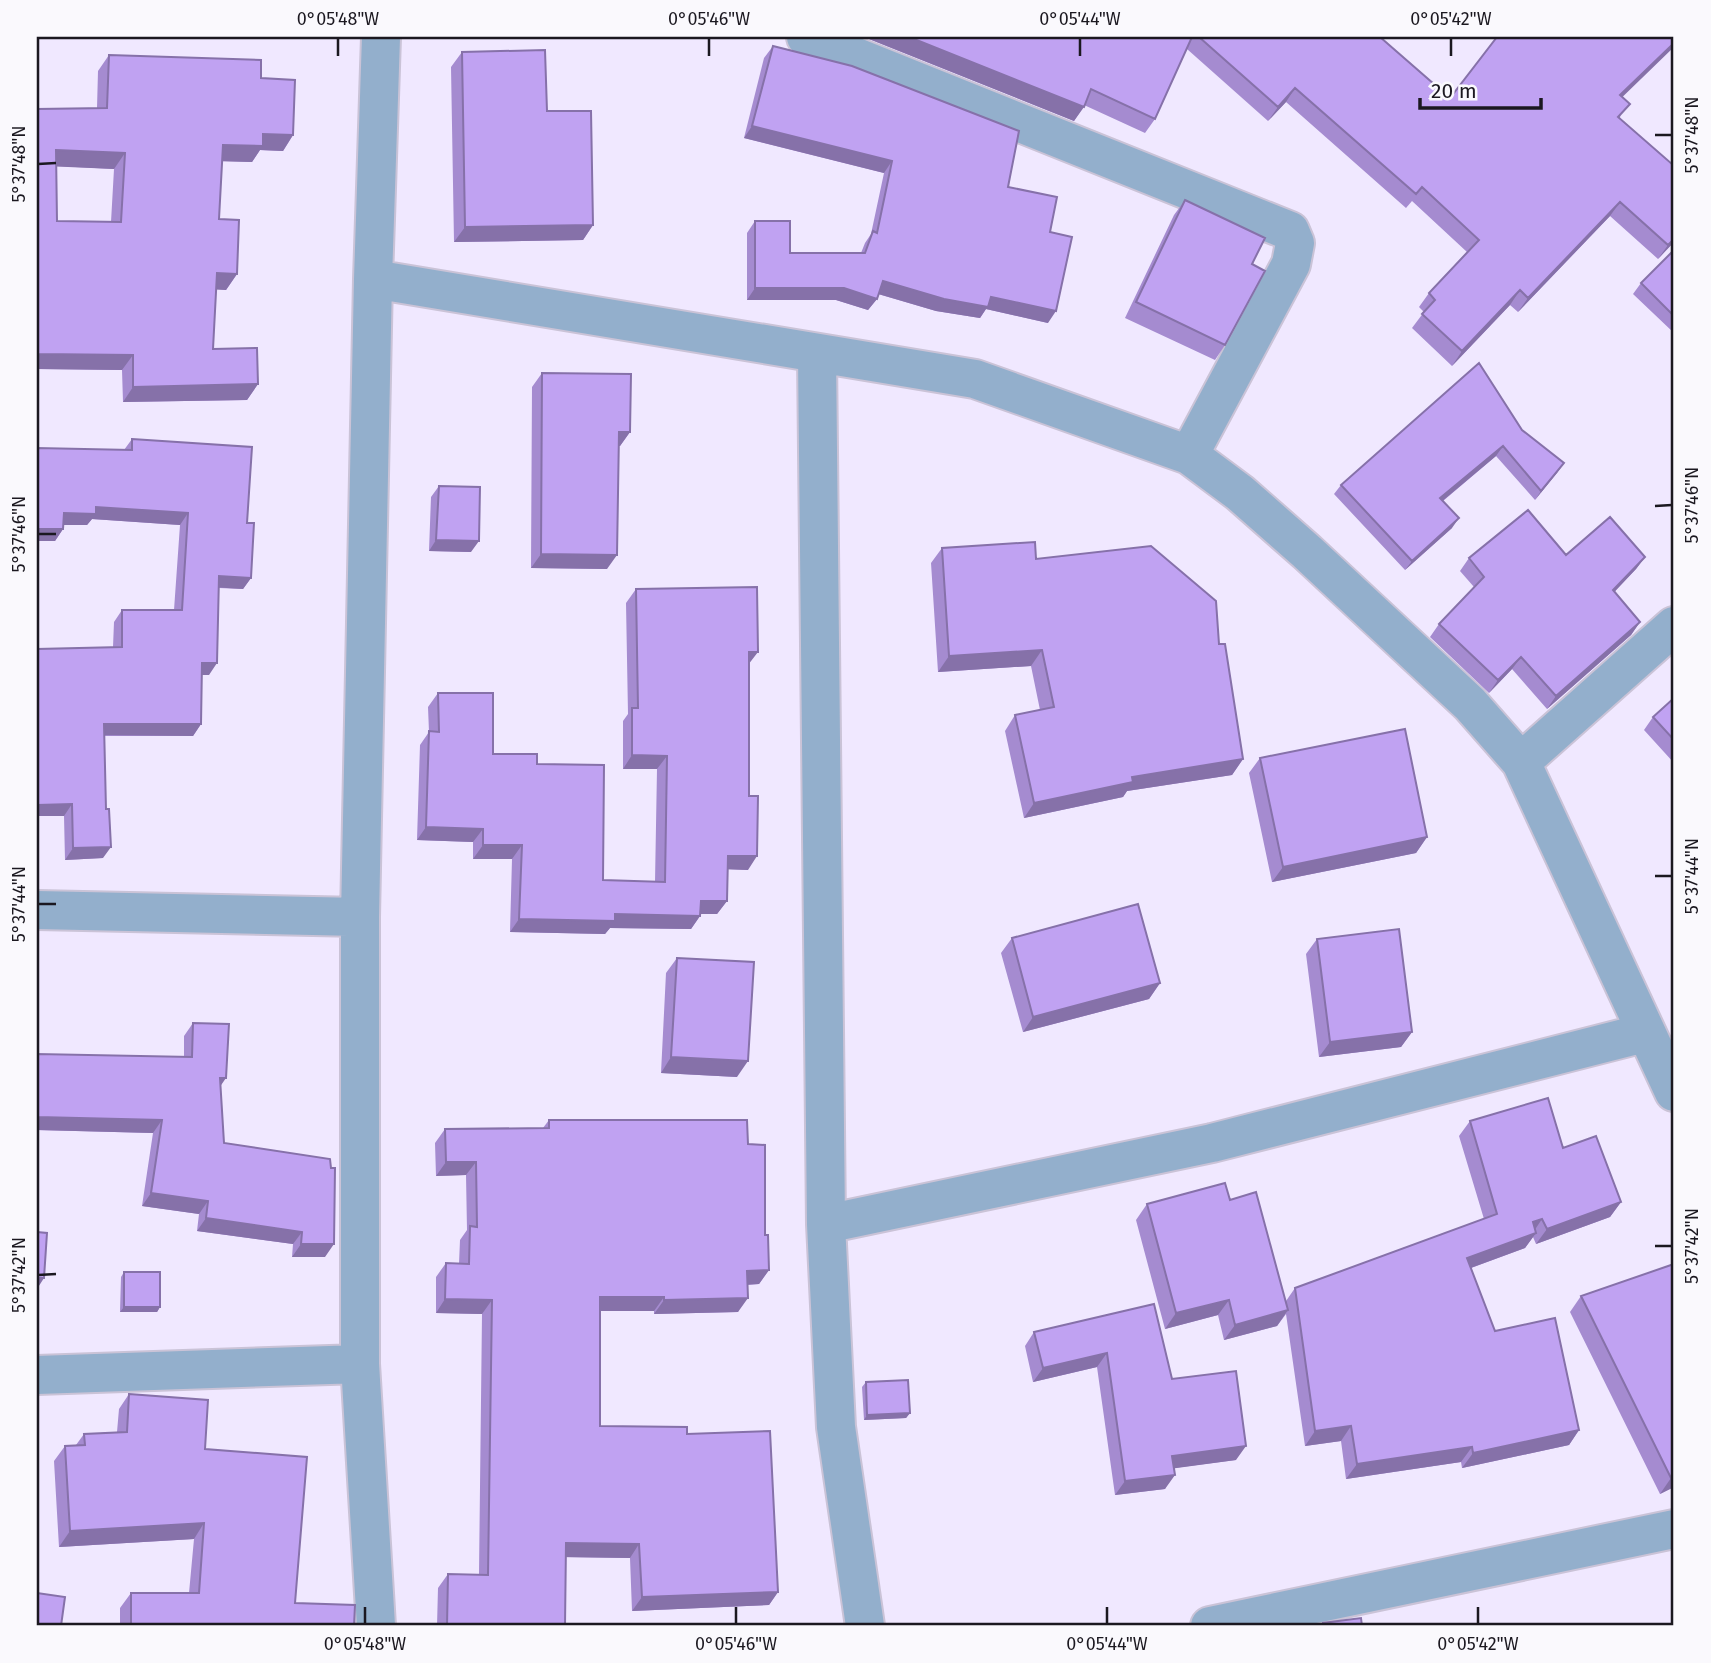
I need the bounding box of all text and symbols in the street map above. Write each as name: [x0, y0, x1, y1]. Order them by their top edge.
text: 0°05'48"W: [297, 8, 379, 30]
text: 0°05'46"W: [668, 8, 750, 30]
text: 0°05'44"W: [1039, 8, 1121, 30]
text: 0°05'42"W: [1410, 8, 1492, 30]
scale bar: [1420, 66, 1541, 110]
text: 20 m: [1431, 78, 1477, 104]
text: 5°37'48"N: [1681, 96, 1703, 174]
text: 5°37'48"N: [8, 125, 30, 203]
text: 5°37'46"N: [1681, 467, 1703, 543]
text: 5°37'46"N: [8, 496, 30, 572]
text: 5°37'44"N: [1681, 838, 1703, 914]
text: 5°37'44"N: [8, 866, 30, 942]
text: 5°37'42"N: [1681, 1208, 1703, 1284]
text: 5°37'42"N: [8, 1237, 30, 1313]
text: 0°05'48"W: [324, 1633, 406, 1655]
text: 0°05'46"W: [695, 1633, 777, 1655]
text: 0°05'44"W: [1066, 1633, 1148, 1655]
text: 0°05'42"W: [1437, 1633, 1519, 1655]

